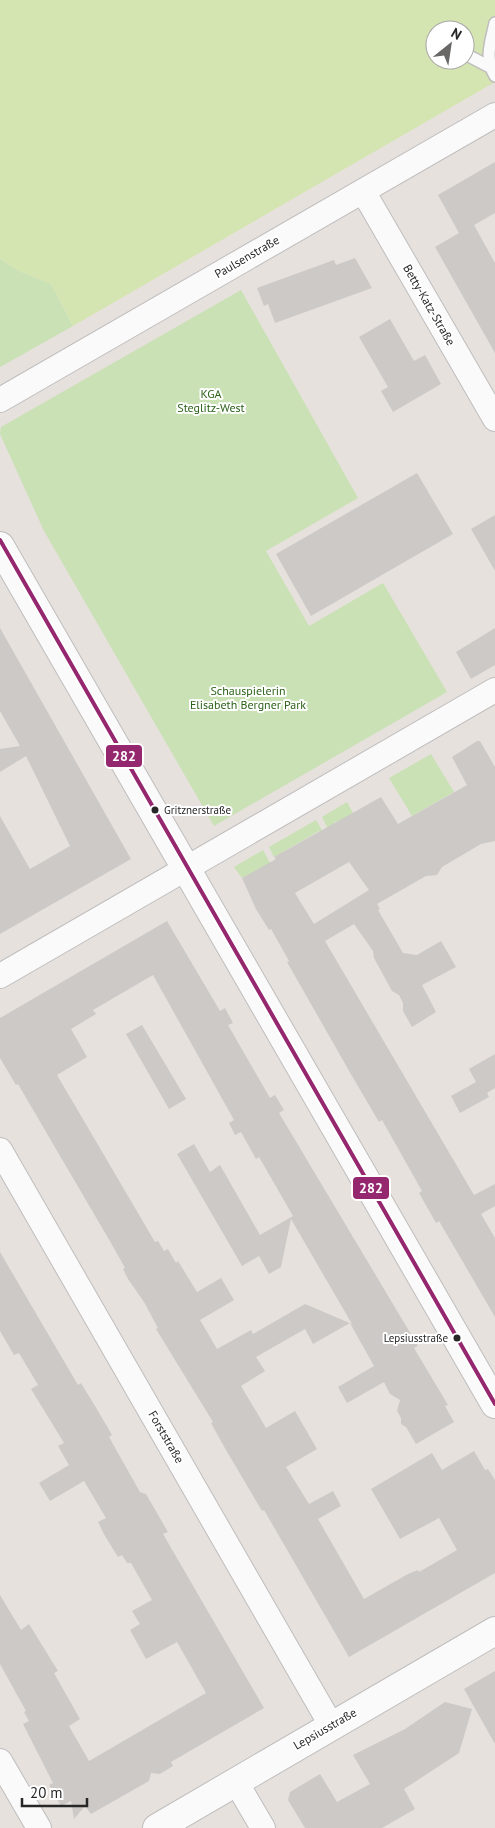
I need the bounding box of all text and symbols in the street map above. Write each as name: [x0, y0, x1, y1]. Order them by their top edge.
north arrow: [425, 20, 475, 70]
text: N: [448, 24, 465, 44]
street label: Paulsenstraße: [212, 232, 282, 281]
street label: Betty-Katz-Straße: [400, 262, 459, 348]
park label: KGA Steglitz-West: [177, 386, 245, 415]
park label: Schauspielerin Elisabeth Bergner Park: [190, 683, 306, 712]
line badge: 282: [105, 744, 143, 768]
text: 282: [112, 747, 136, 765]
place label: Gritznerstraße: [164, 803, 231, 817]
marker: Gritznerstraße: [150, 805, 160, 815]
line badge: 282: [352, 1176, 390, 1200]
text: 282: [359, 1179, 383, 1197]
place label: Lepsiusstraße: [384, 1331, 448, 1345]
marker: Lepsiusstraße: [452, 1333, 462, 1343]
street label: Forststraße: [145, 1408, 187, 1466]
street label: Lepsiusstraße: [291, 1705, 359, 1753]
scale bar: [22, 1776, 88, 1808]
text: 20 m: [30, 1783, 63, 1802]

